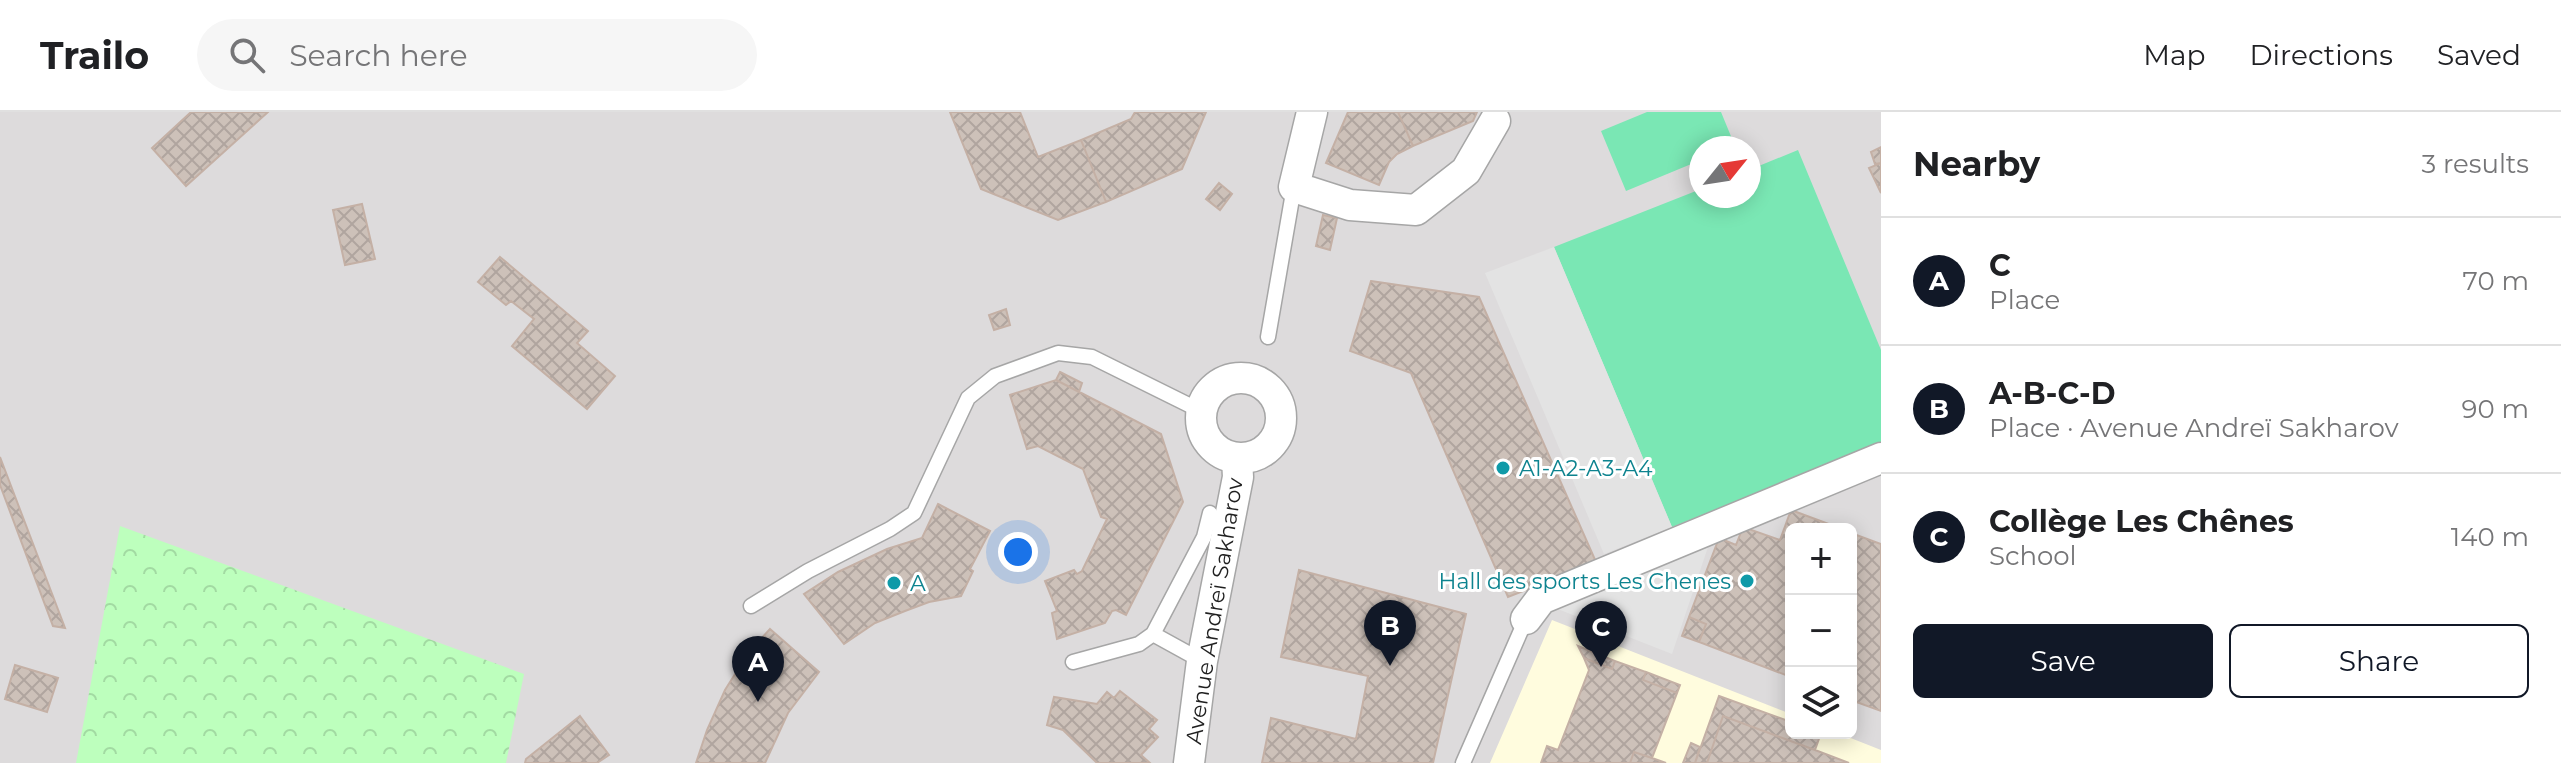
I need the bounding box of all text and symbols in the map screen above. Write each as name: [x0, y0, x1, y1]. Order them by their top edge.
search box: [197, 19, 757, 91]
text: Trailo: [40, 32, 149, 79]
icon: search: [225, 33, 269, 77]
text: Search here: [289, 37, 468, 74]
text: Map: [2143, 38, 2205, 72]
text: Directions: [2249, 38, 2393, 72]
text: Saved: [2437, 38, 2521, 72]
north arrow: [1689, 136, 1761, 208]
text: Nearby: [1913, 143, 2040, 185]
text: 3 results: [2422, 148, 2529, 180]
text: C: [1989, 247, 2011, 284]
text: A: [1929, 265, 1949, 297]
text: 70 m: [2463, 265, 2529, 297]
text: Place: [1989, 284, 2060, 316]
text: A-B-C-D: [1989, 375, 2115, 412]
text: B: [1929, 393, 1949, 425]
text: 90 m: [2462, 393, 2529, 425]
text: Place · Avenue Andreï Sakharov: [1989, 412, 2399, 444]
place label: A1-A2-A3-A4: [1519, 455, 1653, 482]
marker: A1-A2-A3-A4: [1494, 459, 1512, 477]
street label: Avenue Andreï Sakharov: [1180, 476, 1249, 746]
text: Collège Les Chênes: [1989, 503, 2294, 540]
text: C: [1930, 521, 1948, 553]
text: 140 m: [2451, 521, 2529, 553]
map controls: [1785, 523, 1857, 739]
button: +: [1785, 523, 1857, 595]
your location: [998, 532, 1038, 572]
text: School: [1989, 540, 2077, 572]
place label: Hall des sports Les Chenes: [1439, 568, 1731, 595]
place label: A: [910, 570, 926, 597]
marker: Hall des sports Les Chenes: [1738, 572, 1756, 590]
marker: A: [885, 574, 903, 592]
button: −: [1785, 595, 1857, 667]
pin: B: [1364, 600, 1416, 666]
pin: C: [1575, 601, 1627, 667]
button: Save: [1913, 624, 2213, 698]
button: Share: [2229, 624, 2529, 698]
pin: A: [732, 636, 784, 702]
button: layers: [1785, 667, 1857, 739]

